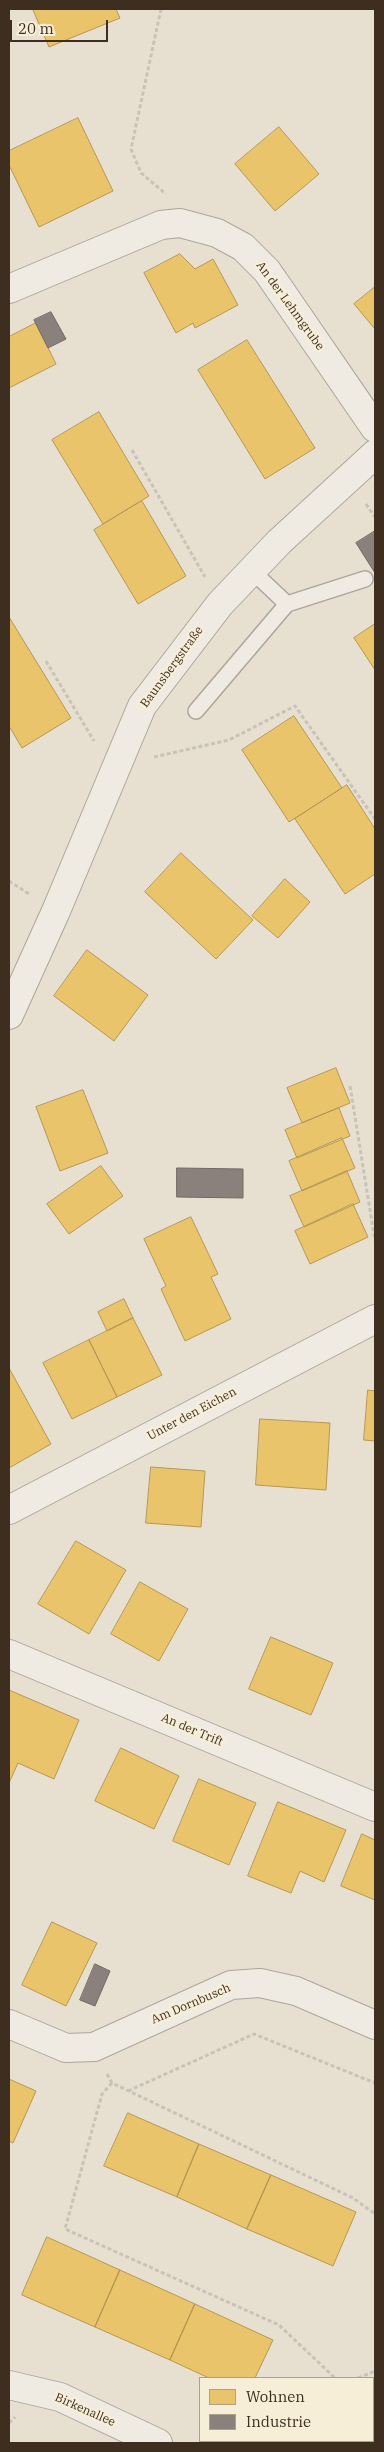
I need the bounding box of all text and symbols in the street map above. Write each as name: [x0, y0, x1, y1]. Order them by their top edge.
scale bar: [12, 10, 110, 42]
text: 20 m: [18, 19, 54, 38]
street label: An der Lehmgrube: [253, 259, 327, 353]
street label: Baunsbergstraße: [138, 624, 206, 710]
street label: Unter den Eichen: [145, 1384, 239, 1444]
street label: An der Trift: [159, 1711, 225, 1749]
street label: Am Dornbusch: [149, 1981, 233, 2027]
legend: [199, 2377, 374, 2442]
text: Wohnen: [246, 2387, 305, 2406]
street label: Birkenallee: [53, 2390, 117, 2430]
text: Industrie: [246, 2412, 311, 2431]

